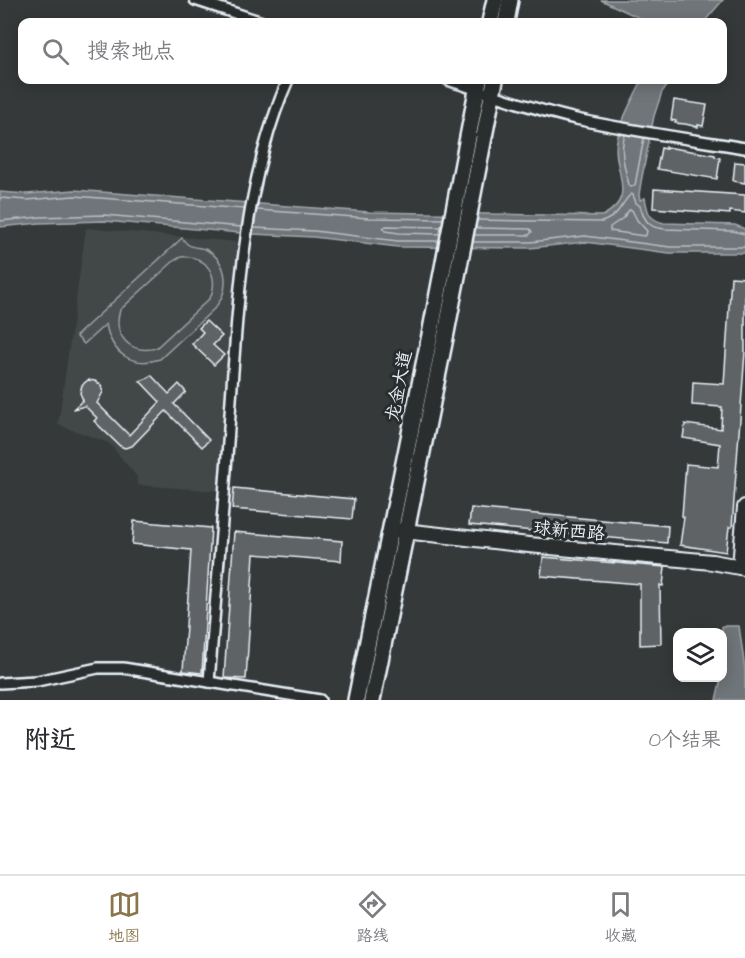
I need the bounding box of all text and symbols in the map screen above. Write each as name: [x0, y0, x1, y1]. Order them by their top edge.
search box: [18, 18, 727, 84]
icon: search: [39, 35, 72, 68]
text: 搜索地点: [87, 36, 175, 67]
street label: 龙金大道: [380, 348, 418, 424]
street label: 球新西路: [532, 515, 606, 547]
map controls: [673, 628, 727, 682]
button: layers: [673, 628, 727, 682]
text: 附近: [24, 722, 76, 758]
text: 0个结果: [648, 726, 721, 754]
tab: 地图: [108, 888, 141, 947]
tab: 路线: [356, 888, 389, 947]
tab: 收藏: [604, 888, 637, 947]

